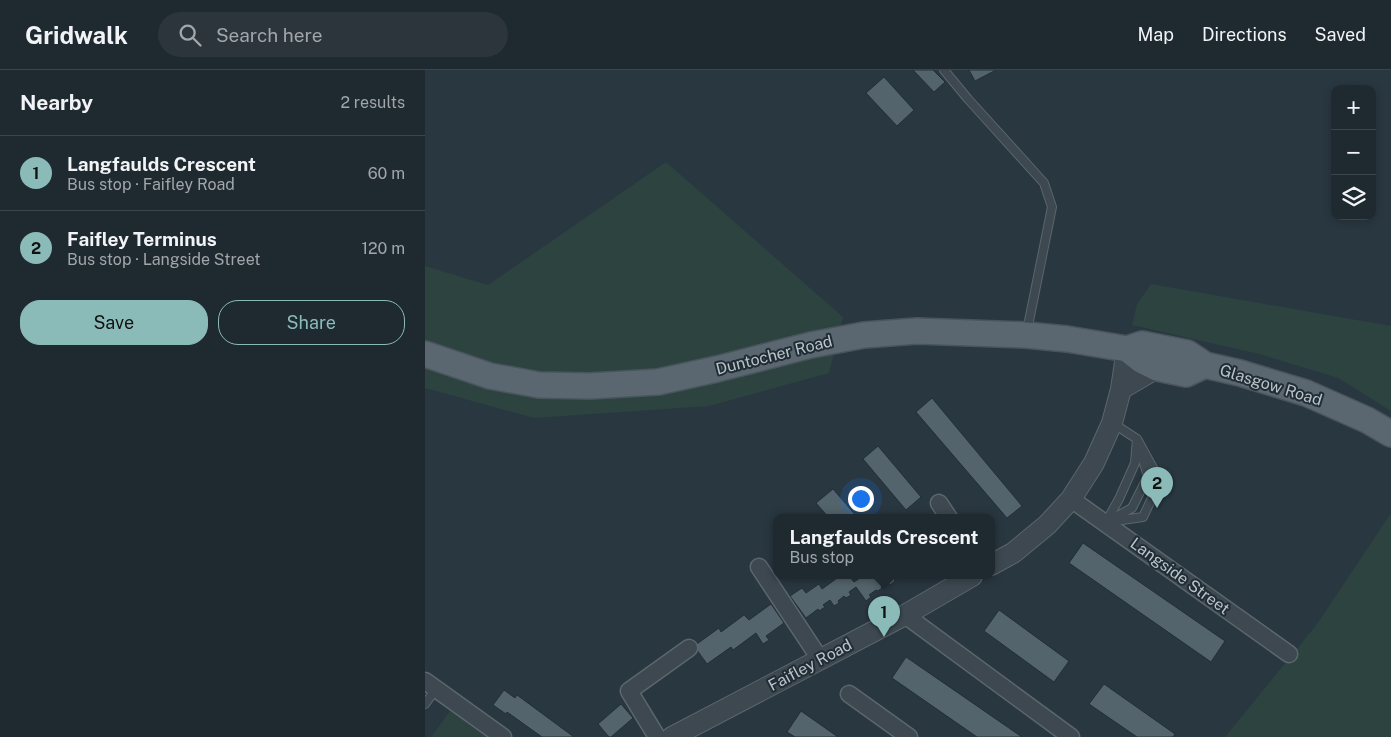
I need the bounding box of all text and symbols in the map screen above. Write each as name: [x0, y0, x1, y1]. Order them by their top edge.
search box: [158, 12, 508, 57]
text: Gridwalk: [25, 21, 128, 49]
icon: search: [176, 21, 204, 49]
text: Search here: [216, 24, 323, 46]
text: Map: [1137, 24, 1174, 45]
text: Directions: [1202, 24, 1287, 45]
text: Saved: [1315, 24, 1366, 45]
map controls: [1331, 85, 1376, 220]
button: +: [1331, 85, 1376, 130]
text: Nearby: [20, 90, 93, 115]
text: 2 results: [340, 93, 405, 112]
button: −: [1331, 130, 1376, 175]
text: Langfaulds Crescent: [67, 153, 256, 175]
text: 1: [33, 164, 39, 183]
text: 60 m: [368, 164, 405, 183]
text: Bus stop · Faifley Road: [67, 175, 235, 194]
button: layers: [1331, 175, 1376, 220]
text: Faifley Terminus: [67, 228, 217, 250]
text: 2: [31, 239, 41, 258]
text: 120 m: [361, 239, 405, 258]
text: Bus stop · Langside Street: [67, 250, 261, 269]
button: Save: [20, 300, 208, 345]
button: Share: [218, 300, 405, 345]
street label: Duntocher Road: [714, 331, 834, 379]
street label: Glasgow Road: [1217, 360, 1325, 410]
pin: 2: [1141, 467, 1173, 508]
your location: [848, 486, 874, 512]
popup: [773, 514, 995, 579]
text: Langfaulds Crescent: [790, 526, 978, 548]
street label: Langside Street: [1127, 534, 1233, 618]
text: Bus stop: [790, 548, 854, 567]
pin: 1: [868, 596, 900, 637]
street label: Faifley Road: [765, 635, 855, 695]

